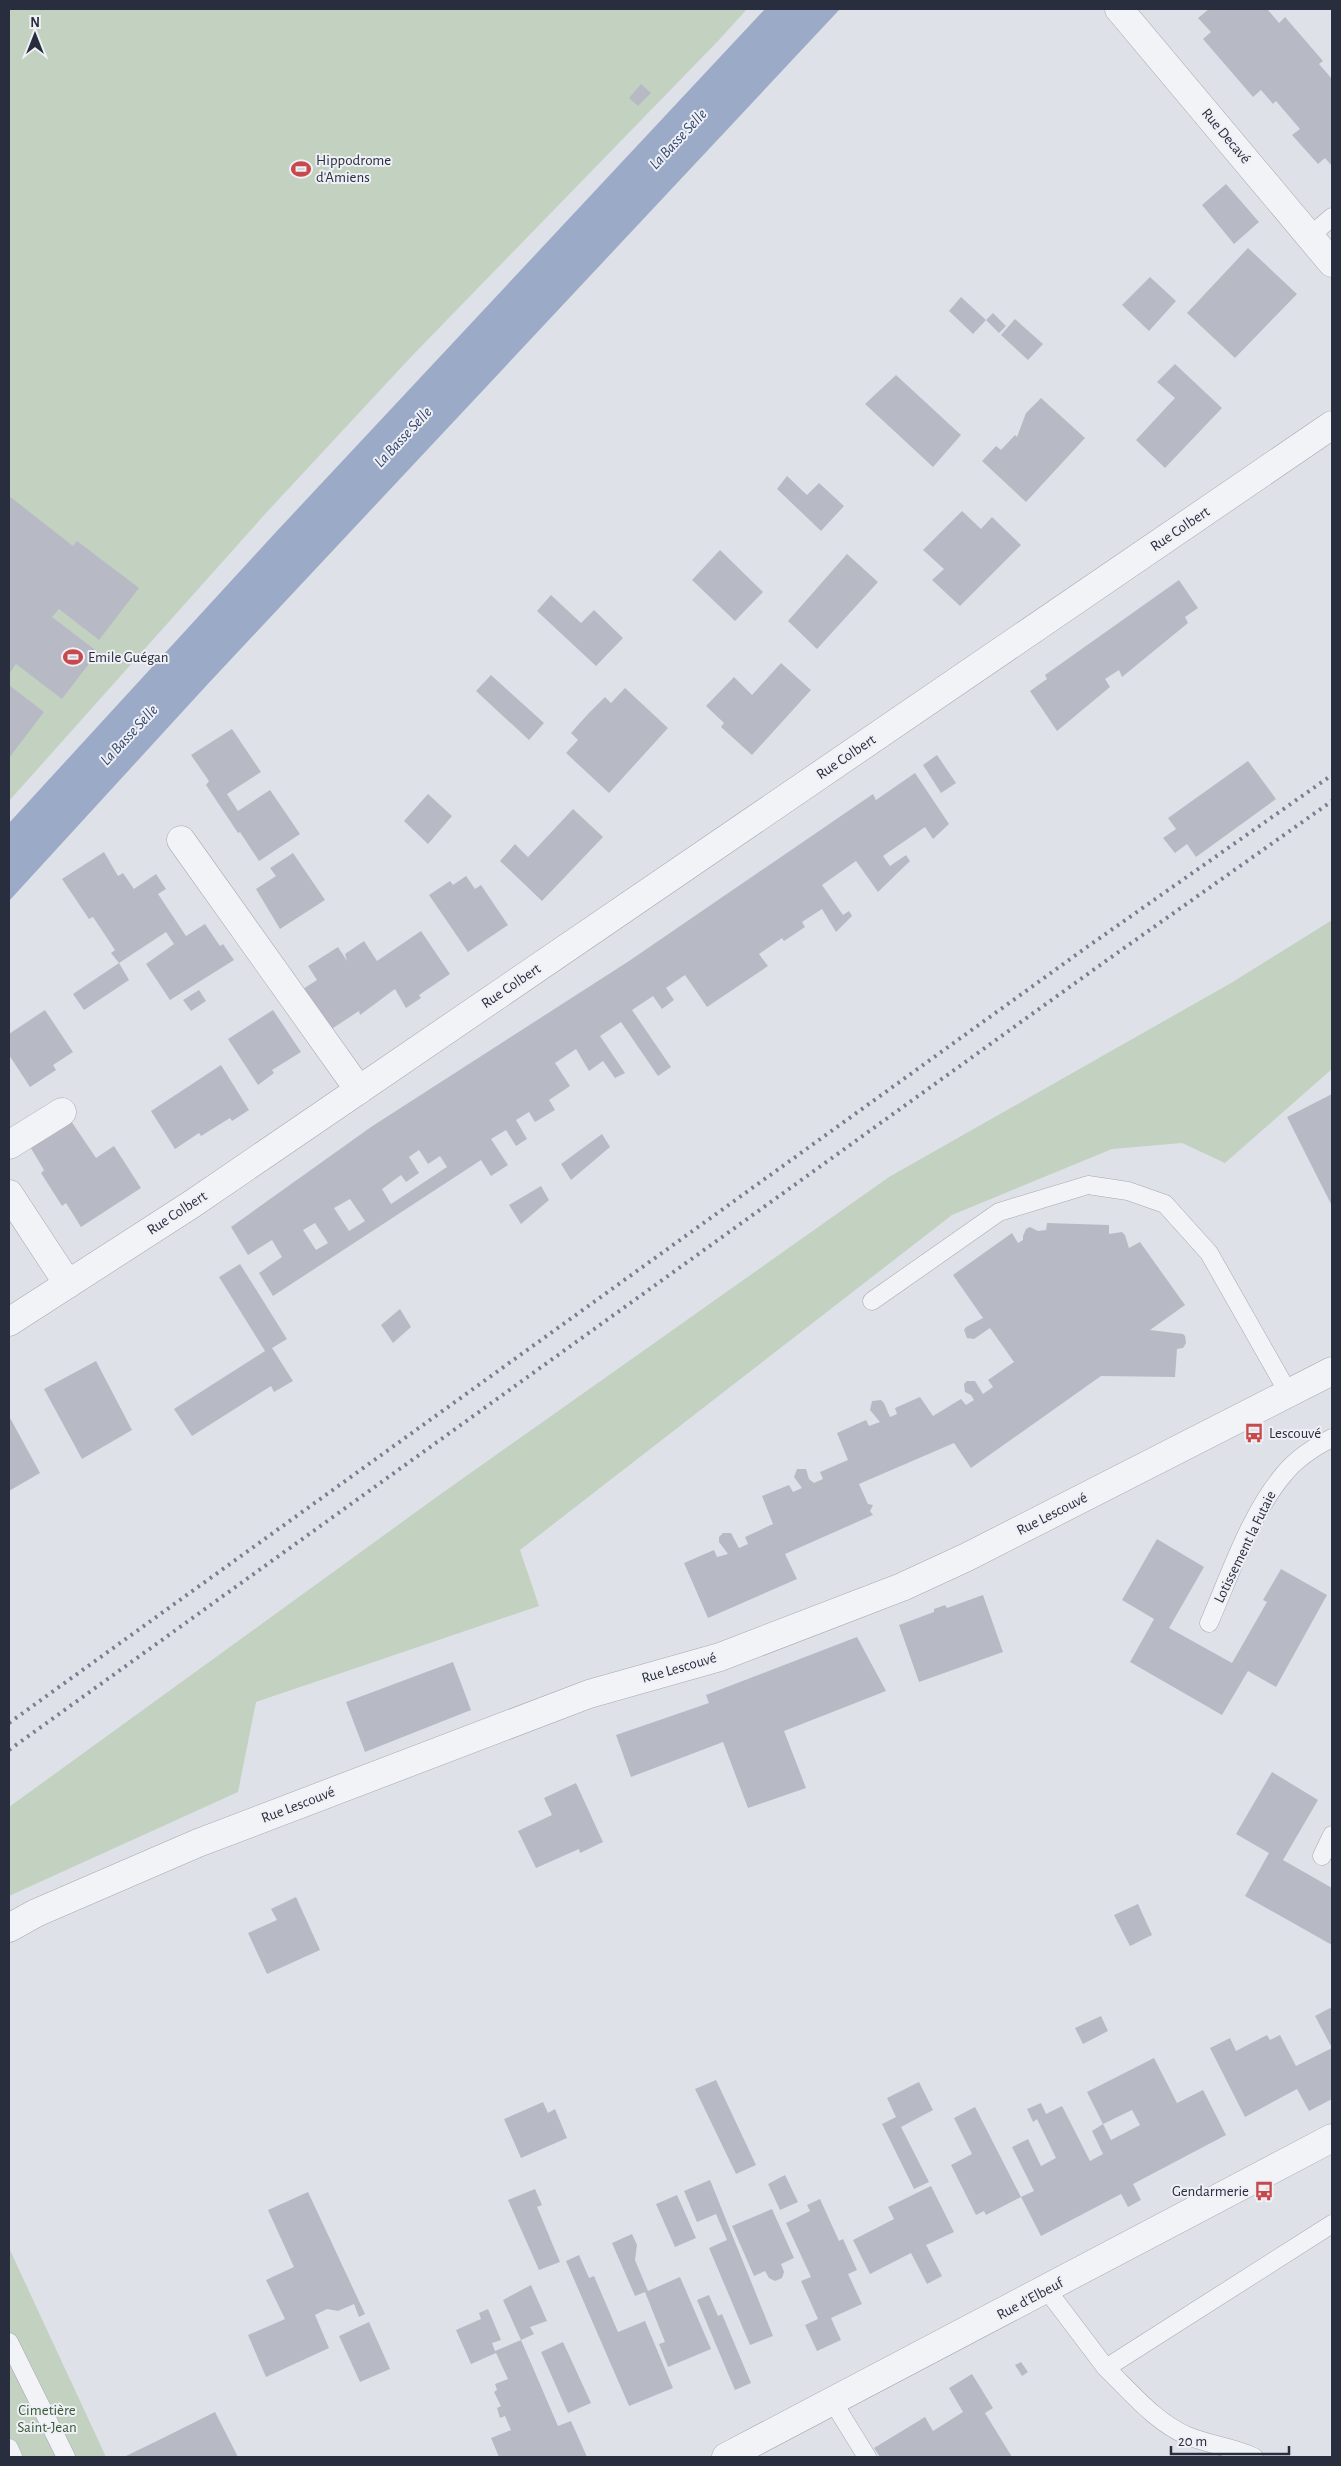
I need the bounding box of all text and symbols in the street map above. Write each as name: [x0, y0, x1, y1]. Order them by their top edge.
north arrow: [10, 10, 60, 60]
text: N: [30, 16, 40, 30]
street label: Rue Decavé: [1199, 105, 1253, 167]
water label: La Basse Selle: [646, 106, 710, 172]
place label: Hippodrome d'Amiens: [316, 153, 391, 185]
sports icon: Hippodrome d'Amiens: [290, 158, 312, 180]
water label: La Basse Selle: [371, 404, 435, 470]
street label: Rue Colbert: [1148, 504, 1213, 554]
sports icon: Emile Guégan: [62, 646, 84, 668]
place label: Emile Guégan: [88, 650, 169, 665]
water label: La Basse Selle: [97, 702, 161, 768]
street label: Rue Colbert: [814, 732, 879, 782]
street label: Rue Colbert: [479, 961, 544, 1011]
street label: Rue Colbert: [144, 1188, 210, 1238]
bus stop icon: Lescouvé: [1243, 1422, 1265, 1444]
place label: Lescouvé: [1269, 1426, 1321, 1441]
street label: Lotissement la Futaie: [1211, 1489, 1279, 1605]
street label: Rue Lescouvé: [1014, 1490, 1090, 1538]
street label: Rue Lescouvé: [640, 1650, 718, 1686]
street label: Rue Lescouvé: [259, 1784, 337, 1826]
bus stop icon: Gendarmerie: [1253, 2180, 1275, 2202]
place label: Gendarmerie: [1172, 2184, 1249, 2199]
street label: Rue d'Elbeuf: [994, 2275, 1067, 2323]
park label: Cimetière Saint-Jean: [17, 2403, 77, 2435]
scale bar: [1171, 2424, 1288, 2456]
text: 20 m: [1178, 2434, 1207, 2449]

